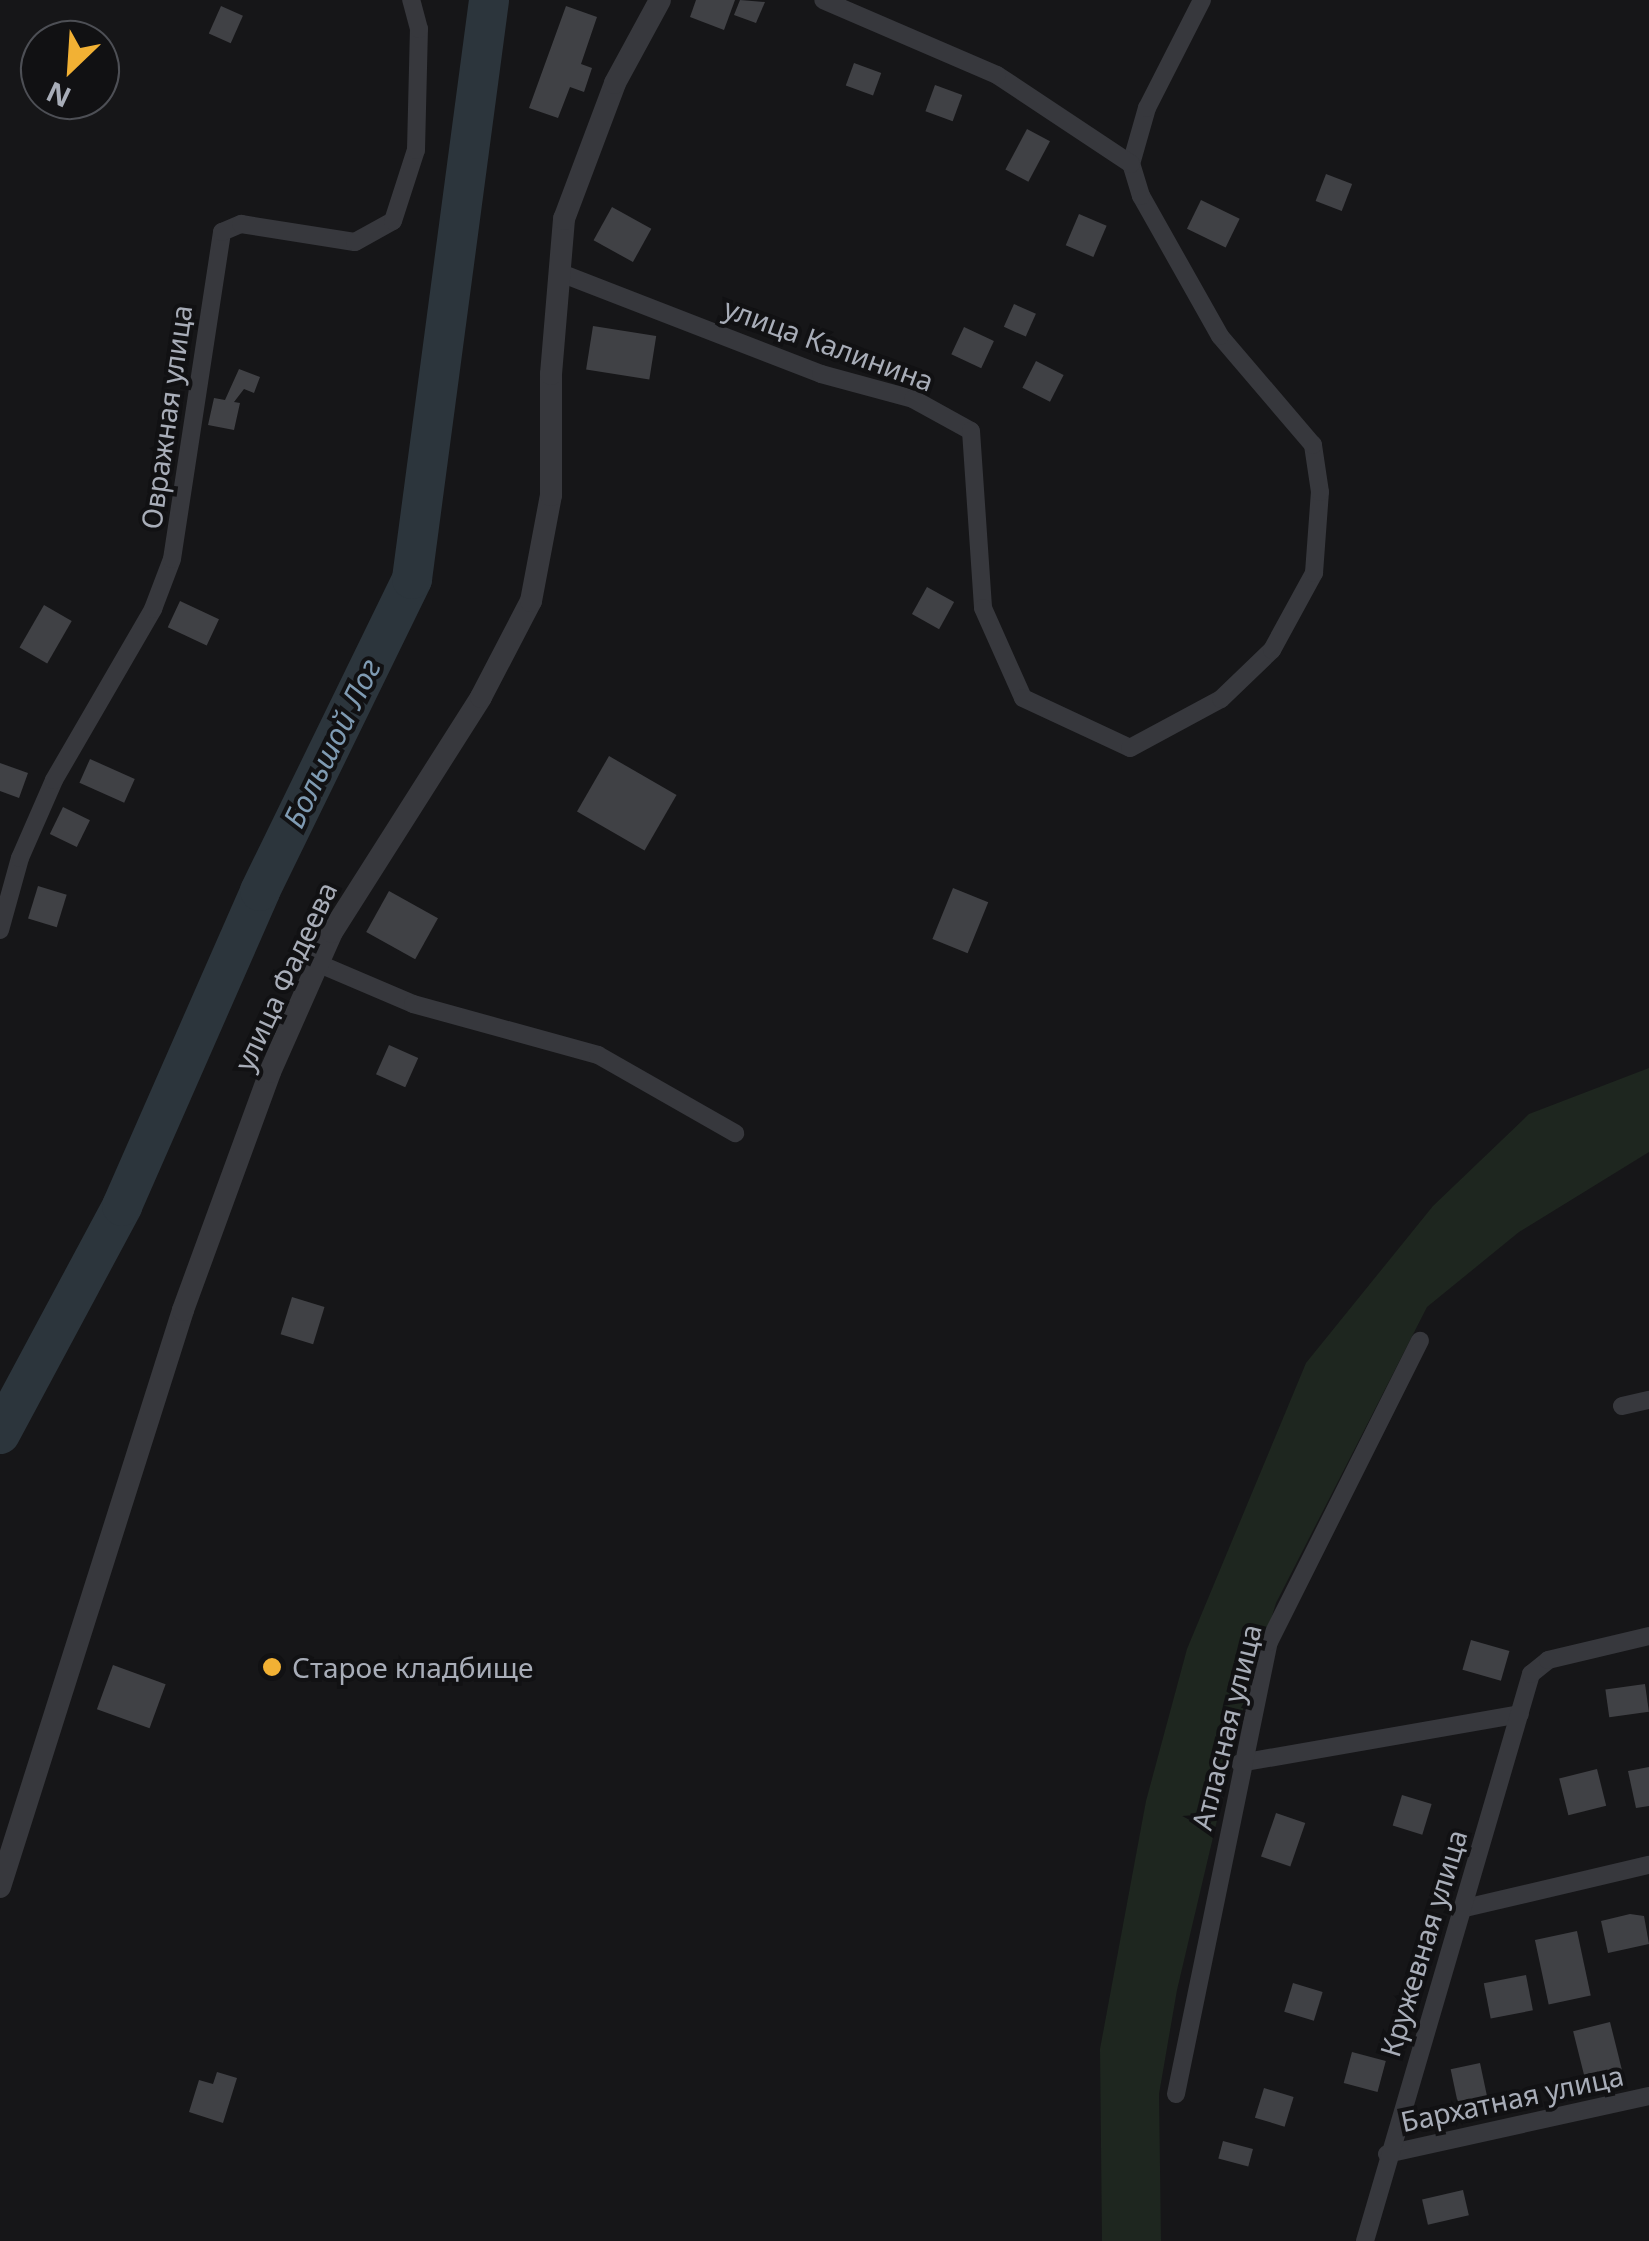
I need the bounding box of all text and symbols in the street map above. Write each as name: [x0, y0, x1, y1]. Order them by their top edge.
north arrow: [20, 20, 120, 120]
text: N: [40, 73, 77, 117]
street label: улица Калинина: [720, 290, 938, 398]
street label: Овражная улица: [134, 303, 198, 531]
water label: Большой Лог: [276, 653, 388, 833]
street label: улица Фадеева: [227, 876, 343, 1076]
street label: Атласная улица: [1184, 1621, 1268, 1833]
place label: Старое кладбище: [292, 1650, 533, 1684]
marker: Старое кладбище: [261, 1656, 283, 1678]
street label: Кружевная улица: [1373, 1826, 1473, 2060]
street label: Бархатная улица: [1398, 2058, 1626, 2138]

